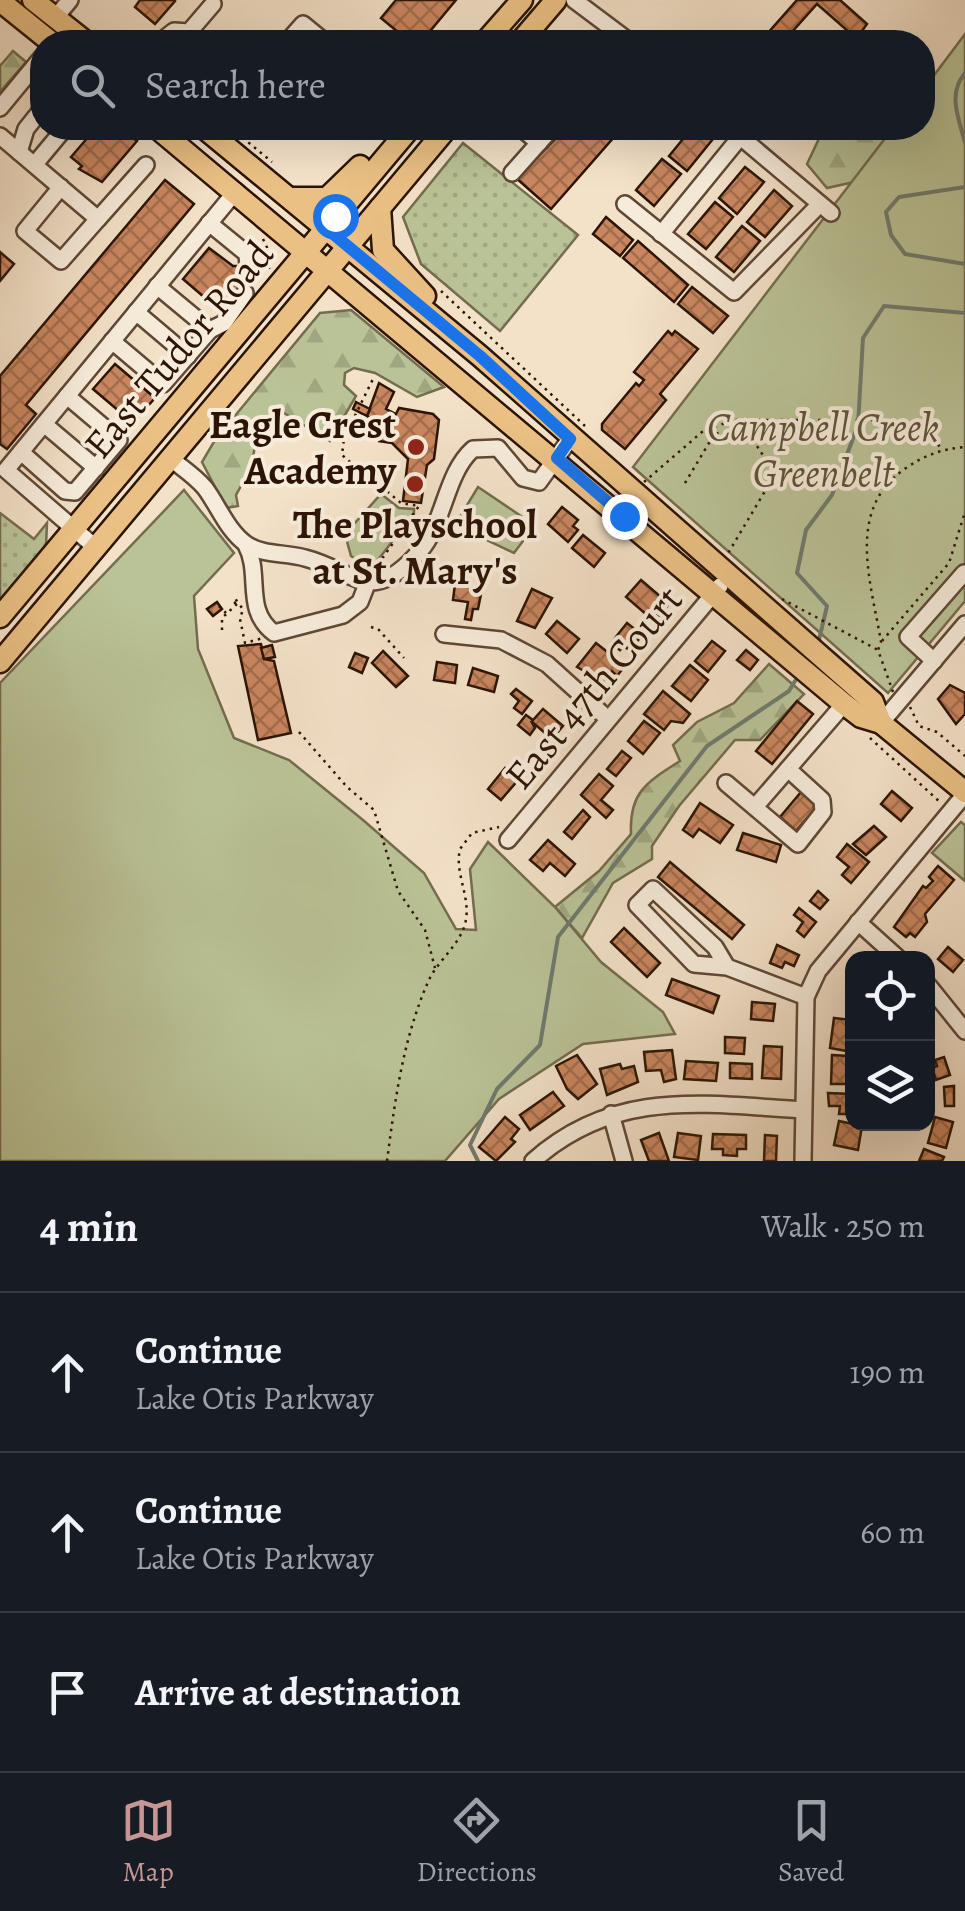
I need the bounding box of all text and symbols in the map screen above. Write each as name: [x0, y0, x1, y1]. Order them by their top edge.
search box: [30, 30, 935, 140]
icon: search: [65, 58, 120, 113]
text: Search here: [145, 59, 326, 111]
route start: [313, 194, 359, 240]
street label: East Tudor Road: [71, 228, 286, 470]
place label: Eagle Crest Academy: [209, 397, 397, 498]
park label: Campbell Creek Greenbelt: [707, 400, 939, 501]
marker: Eagle Crest Academy: [405, 436, 427, 458]
marker: The Playschool at St. Mary's: [404, 473, 426, 495]
route end: [602, 494, 648, 540]
place label: The Playschool at St. Mary's: [293, 497, 538, 598]
street label: East 47th Court: [492, 574, 695, 801]
map controls: [845, 951, 935, 1131]
button: locate: [845, 951, 935, 1041]
button: layers: [845, 1041, 935, 1131]
text: 4 min: [40, 1198, 138, 1255]
text: Walk · 250 m: [761, 1204, 925, 1248]
text: Continue: [135, 1324, 282, 1376]
icon: ahead: [40, 1345, 95, 1400]
text: 190 m: [849, 1350, 925, 1394]
text: Lake Otis Parkway: [135, 1376, 374, 1420]
text: Continue: [135, 1484, 282, 1536]
icon: ahead: [40, 1505, 95, 1560]
text: 60 m: [860, 1510, 925, 1554]
text: Lake Otis Parkway: [135, 1536, 374, 1580]
icon: arrive: [40, 1665, 95, 1720]
text: Arrive at destination: [135, 1666, 461, 1718]
tab: Map: [121, 1793, 176, 1891]
tab: Directions: [417, 1793, 537, 1891]
tab: Saved: [778, 1793, 844, 1891]

